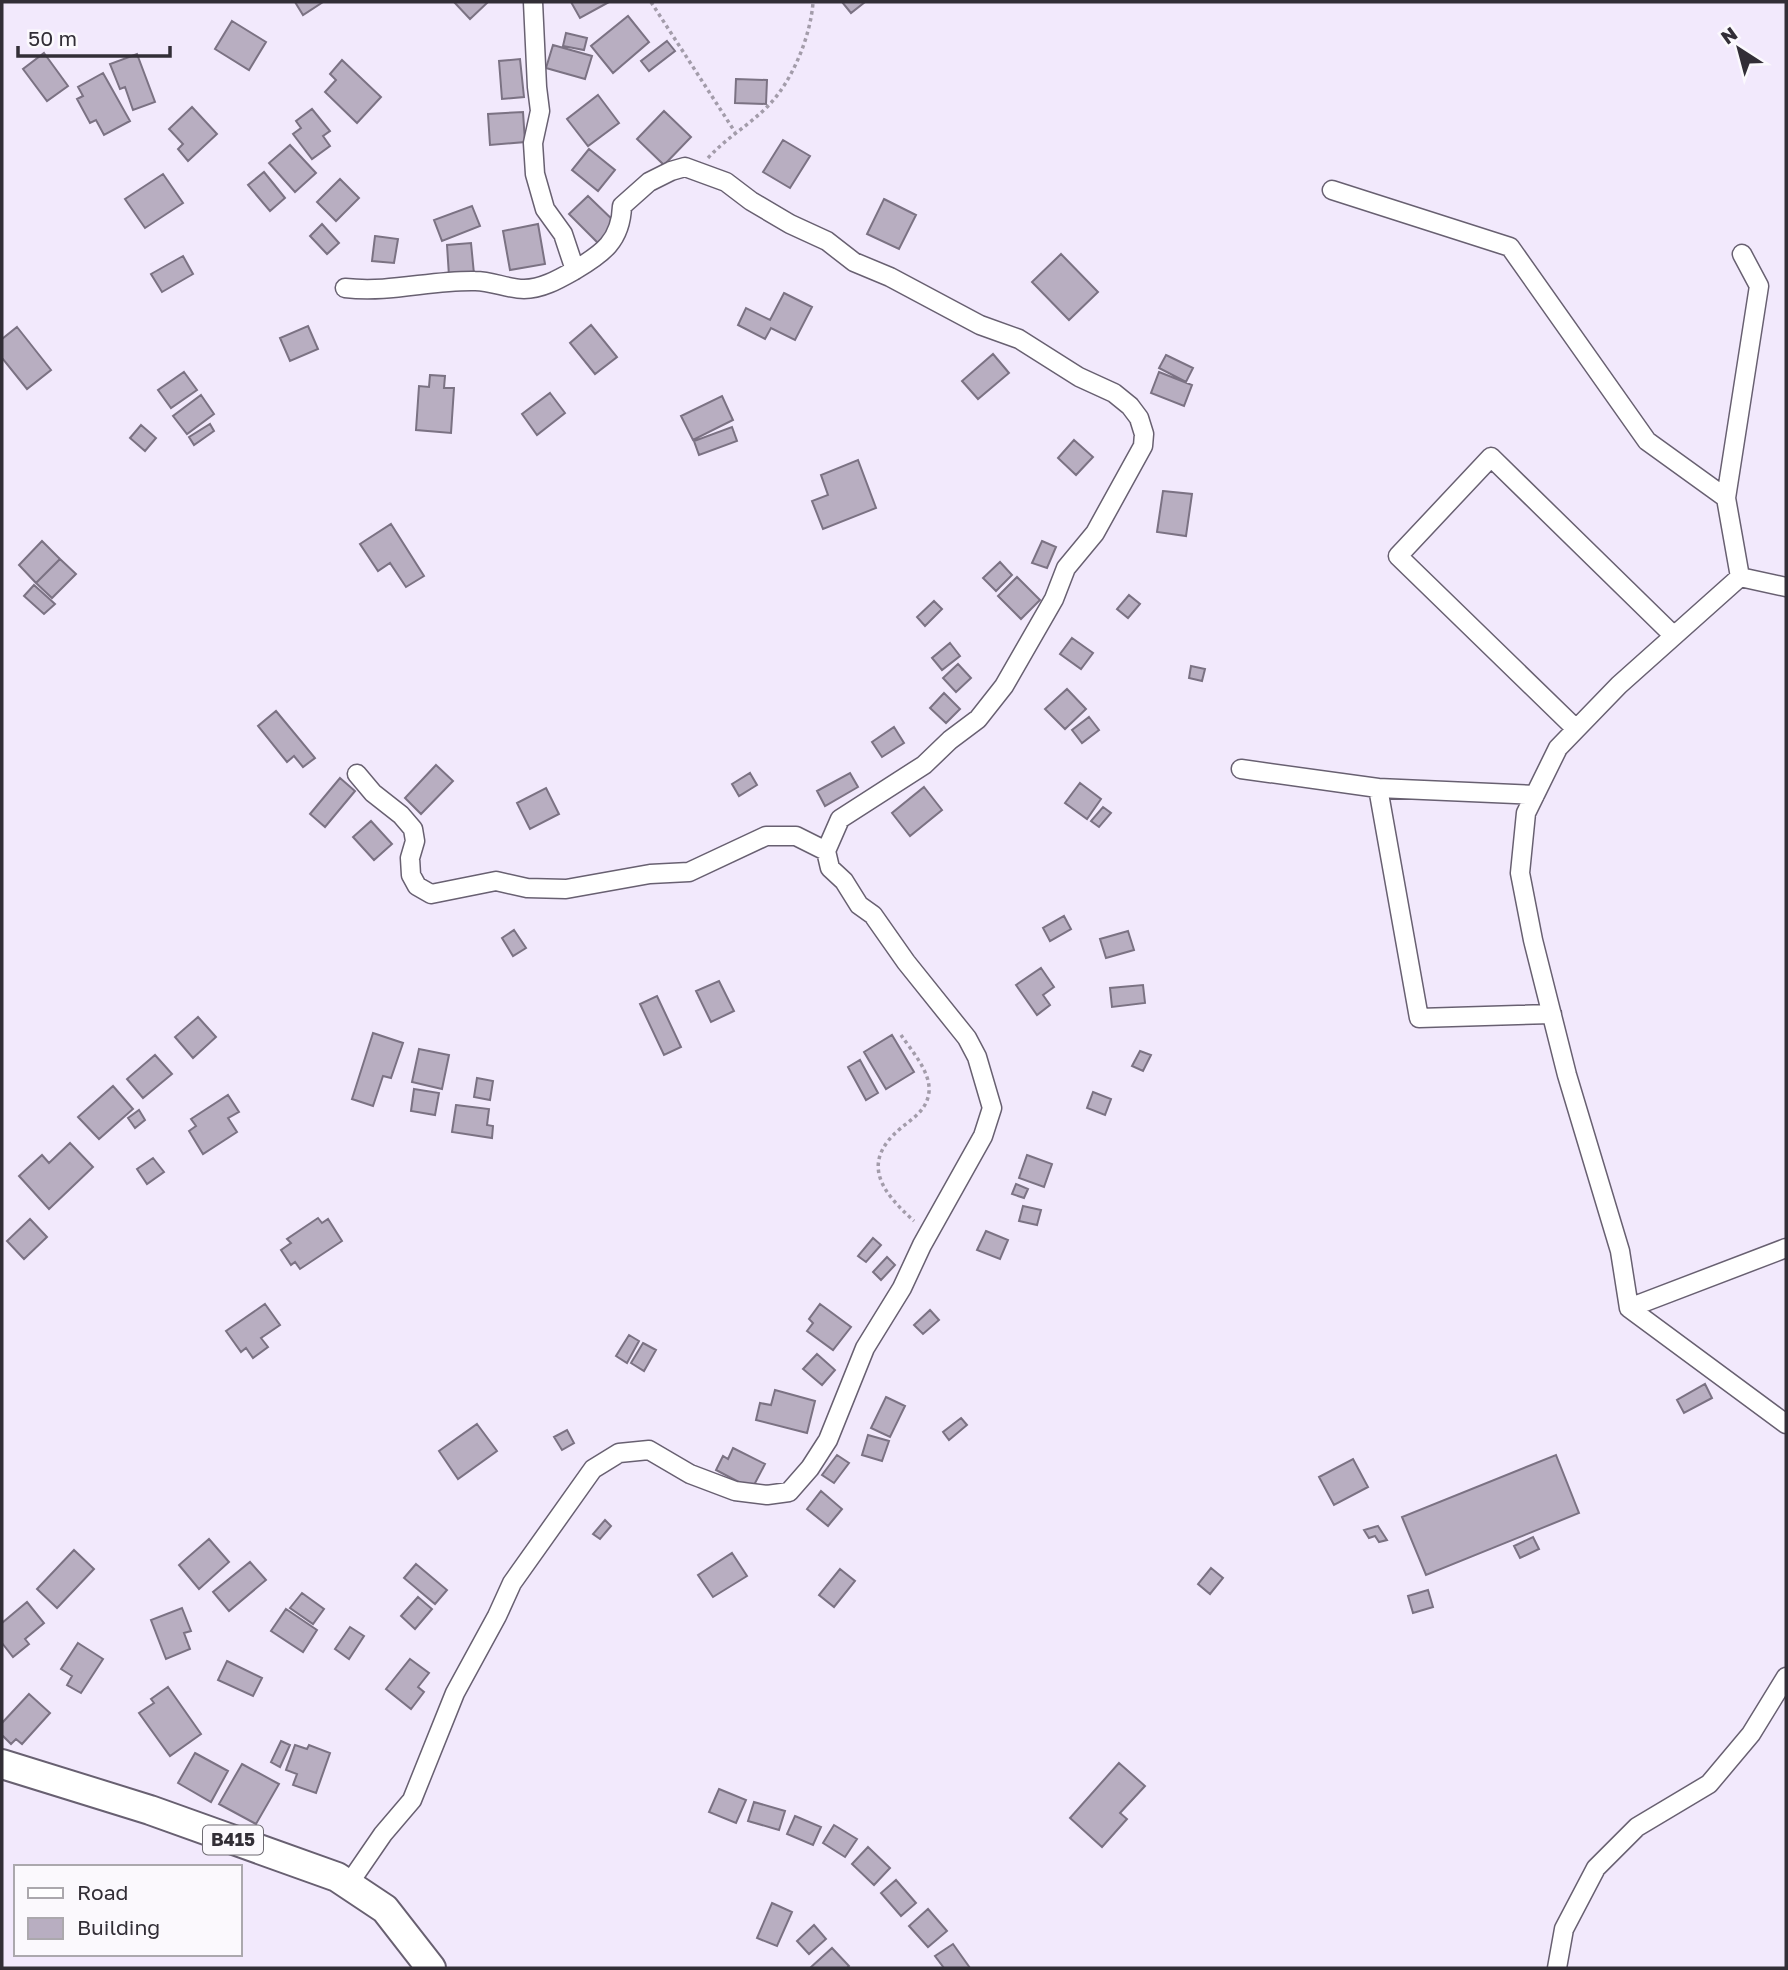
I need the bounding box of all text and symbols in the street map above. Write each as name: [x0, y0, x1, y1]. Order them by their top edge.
scale bar: [18, 14, 170, 58]
north arrow: [1704, 14, 1774, 84]
text: N: [1716, 21, 1741, 48]
text: 50 m: [28, 25, 77, 51]
road number: B415: [203, 1826, 263, 1854]
legend: [14, 1865, 242, 1956]
text: Road: [77, 1879, 128, 1905]
text: Building: [77, 1914, 160, 1940]

